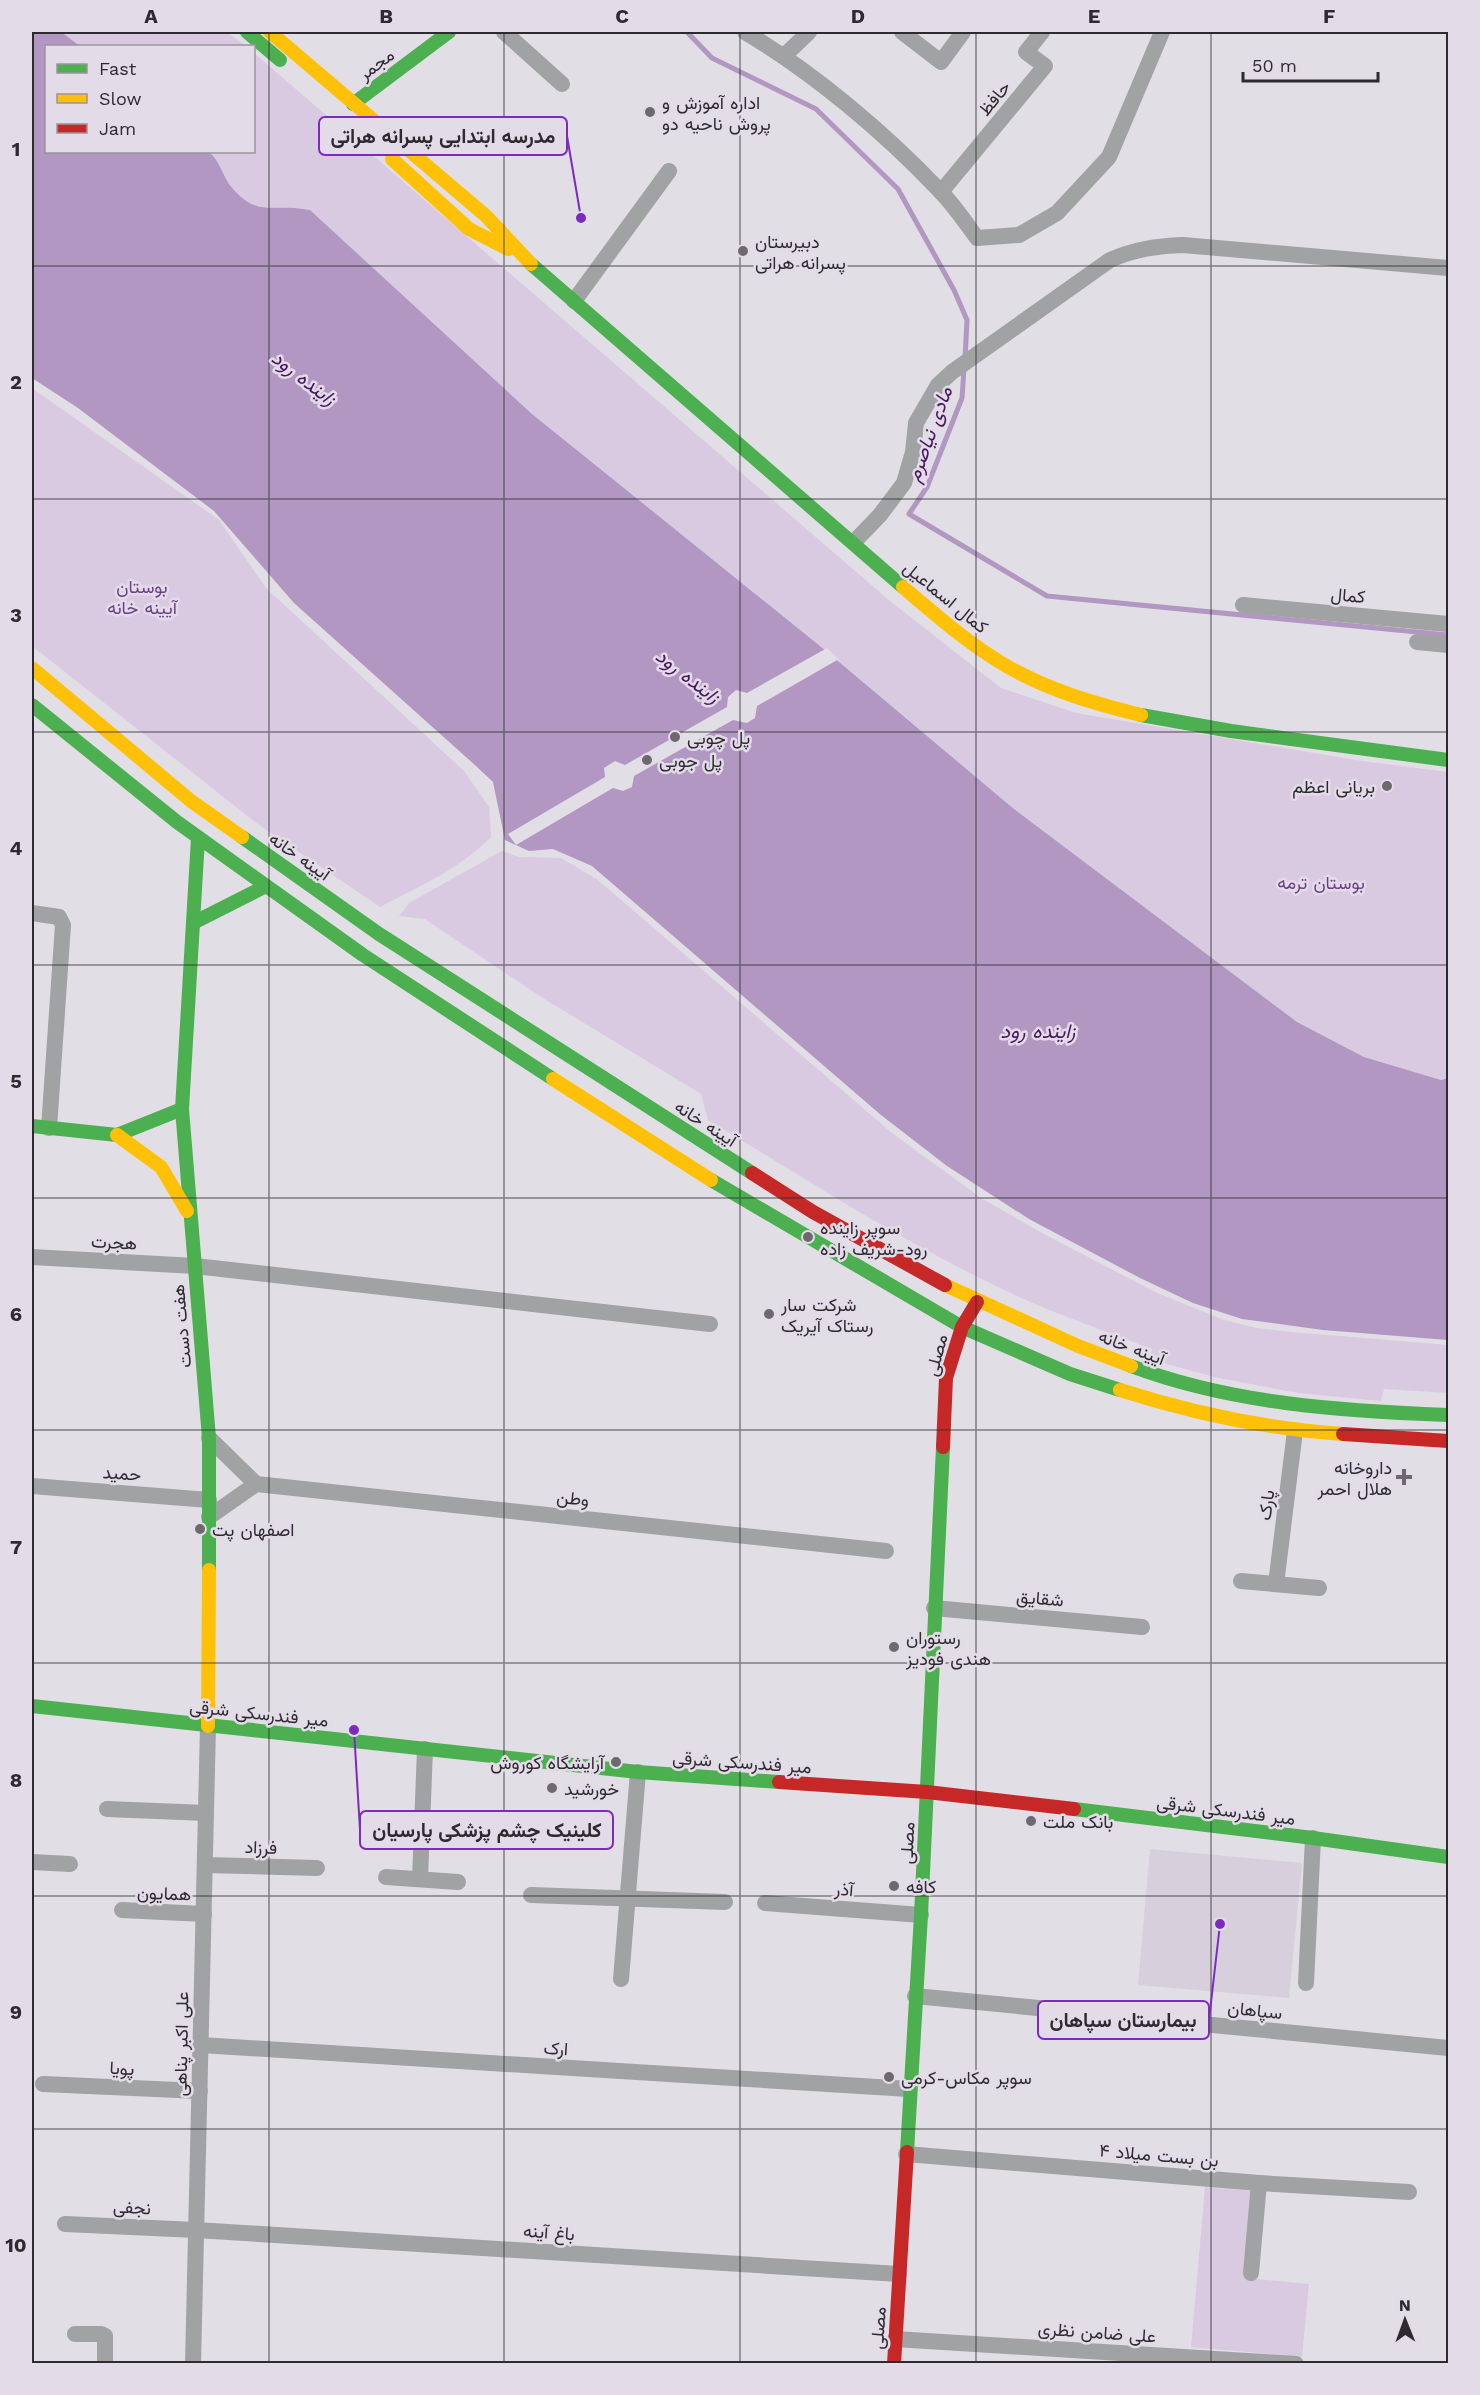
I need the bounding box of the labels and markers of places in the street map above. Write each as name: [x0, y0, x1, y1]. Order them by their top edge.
place label: اداره آموزش و پروش ناحیه دو: [662, 92, 771, 136]
marker: اداره آموزش و پروش ناحیه دو: [643, 105, 657, 119]
callout: مدرسه ابتدایی پسرانه هراتی: [319, 117, 567, 155]
place label: دبیرستان پسرانه هراتی: [755, 231, 846, 275]
marker: دبیرستان پسرانه هراتی: [736, 244, 750, 258]
place label: پل چوبی: [687, 727, 750, 750]
marker: پل چوبی: [668, 730, 682, 744]
place label: پل جوبی: [659, 750, 722, 773]
marker: پل جوبی: [640, 753, 654, 767]
place label: بریانی اعظم: [1292, 776, 1375, 799]
marker: بریانی اعظم: [1380, 779, 1394, 793]
place label: سوپر زاینده رود-شریف زاده: [820, 1217, 927, 1260]
marker: سوپر زاینده رود-شریف زاده: [801, 1230, 815, 1244]
place label: شرکت سار رستاک آیریک: [780, 1294, 873, 1337]
marker: شرکت سار رستاک آیریک: [762, 1307, 776, 1321]
place label: داروخانه هلال احمر: [1316, 1457, 1392, 1500]
marker: داروخانه هلال احمر: [1397, 1470, 1411, 1484]
place label: اصفهان پت: [212, 1519, 295, 1542]
marker: اصفهان پت: [193, 1522, 207, 1536]
place label: رستوران هندی فودیز: [905, 1627, 991, 1670]
marker: رستوران هندی فودیز: [887, 1640, 901, 1654]
place label: آرایشگاه کوروش: [490, 1752, 606, 1774]
marker: آرایشگاه کوروش: [609, 1755, 623, 1769]
place label: خورشید: [564, 1778, 619, 1800]
marker: خورشید: [545, 1781, 559, 1795]
callout: کلینیک چشم پزشکی پارسیان: [360, 1811, 613, 1849]
place label: بانک ملت: [1043, 1811, 1113, 1832]
marker: بانک ملت: [1024, 1814, 1038, 1828]
place label: کافه: [906, 1876, 936, 1897]
marker: کافه: [887, 1879, 901, 1893]
callout: بیمارستان سپاهان: [1038, 2001, 1209, 2039]
place label: سوپر مکاس-کرمی: [901, 2067, 1032, 2090]
marker: سوپر مکاس-کرمی: [882, 2070, 896, 2084]

